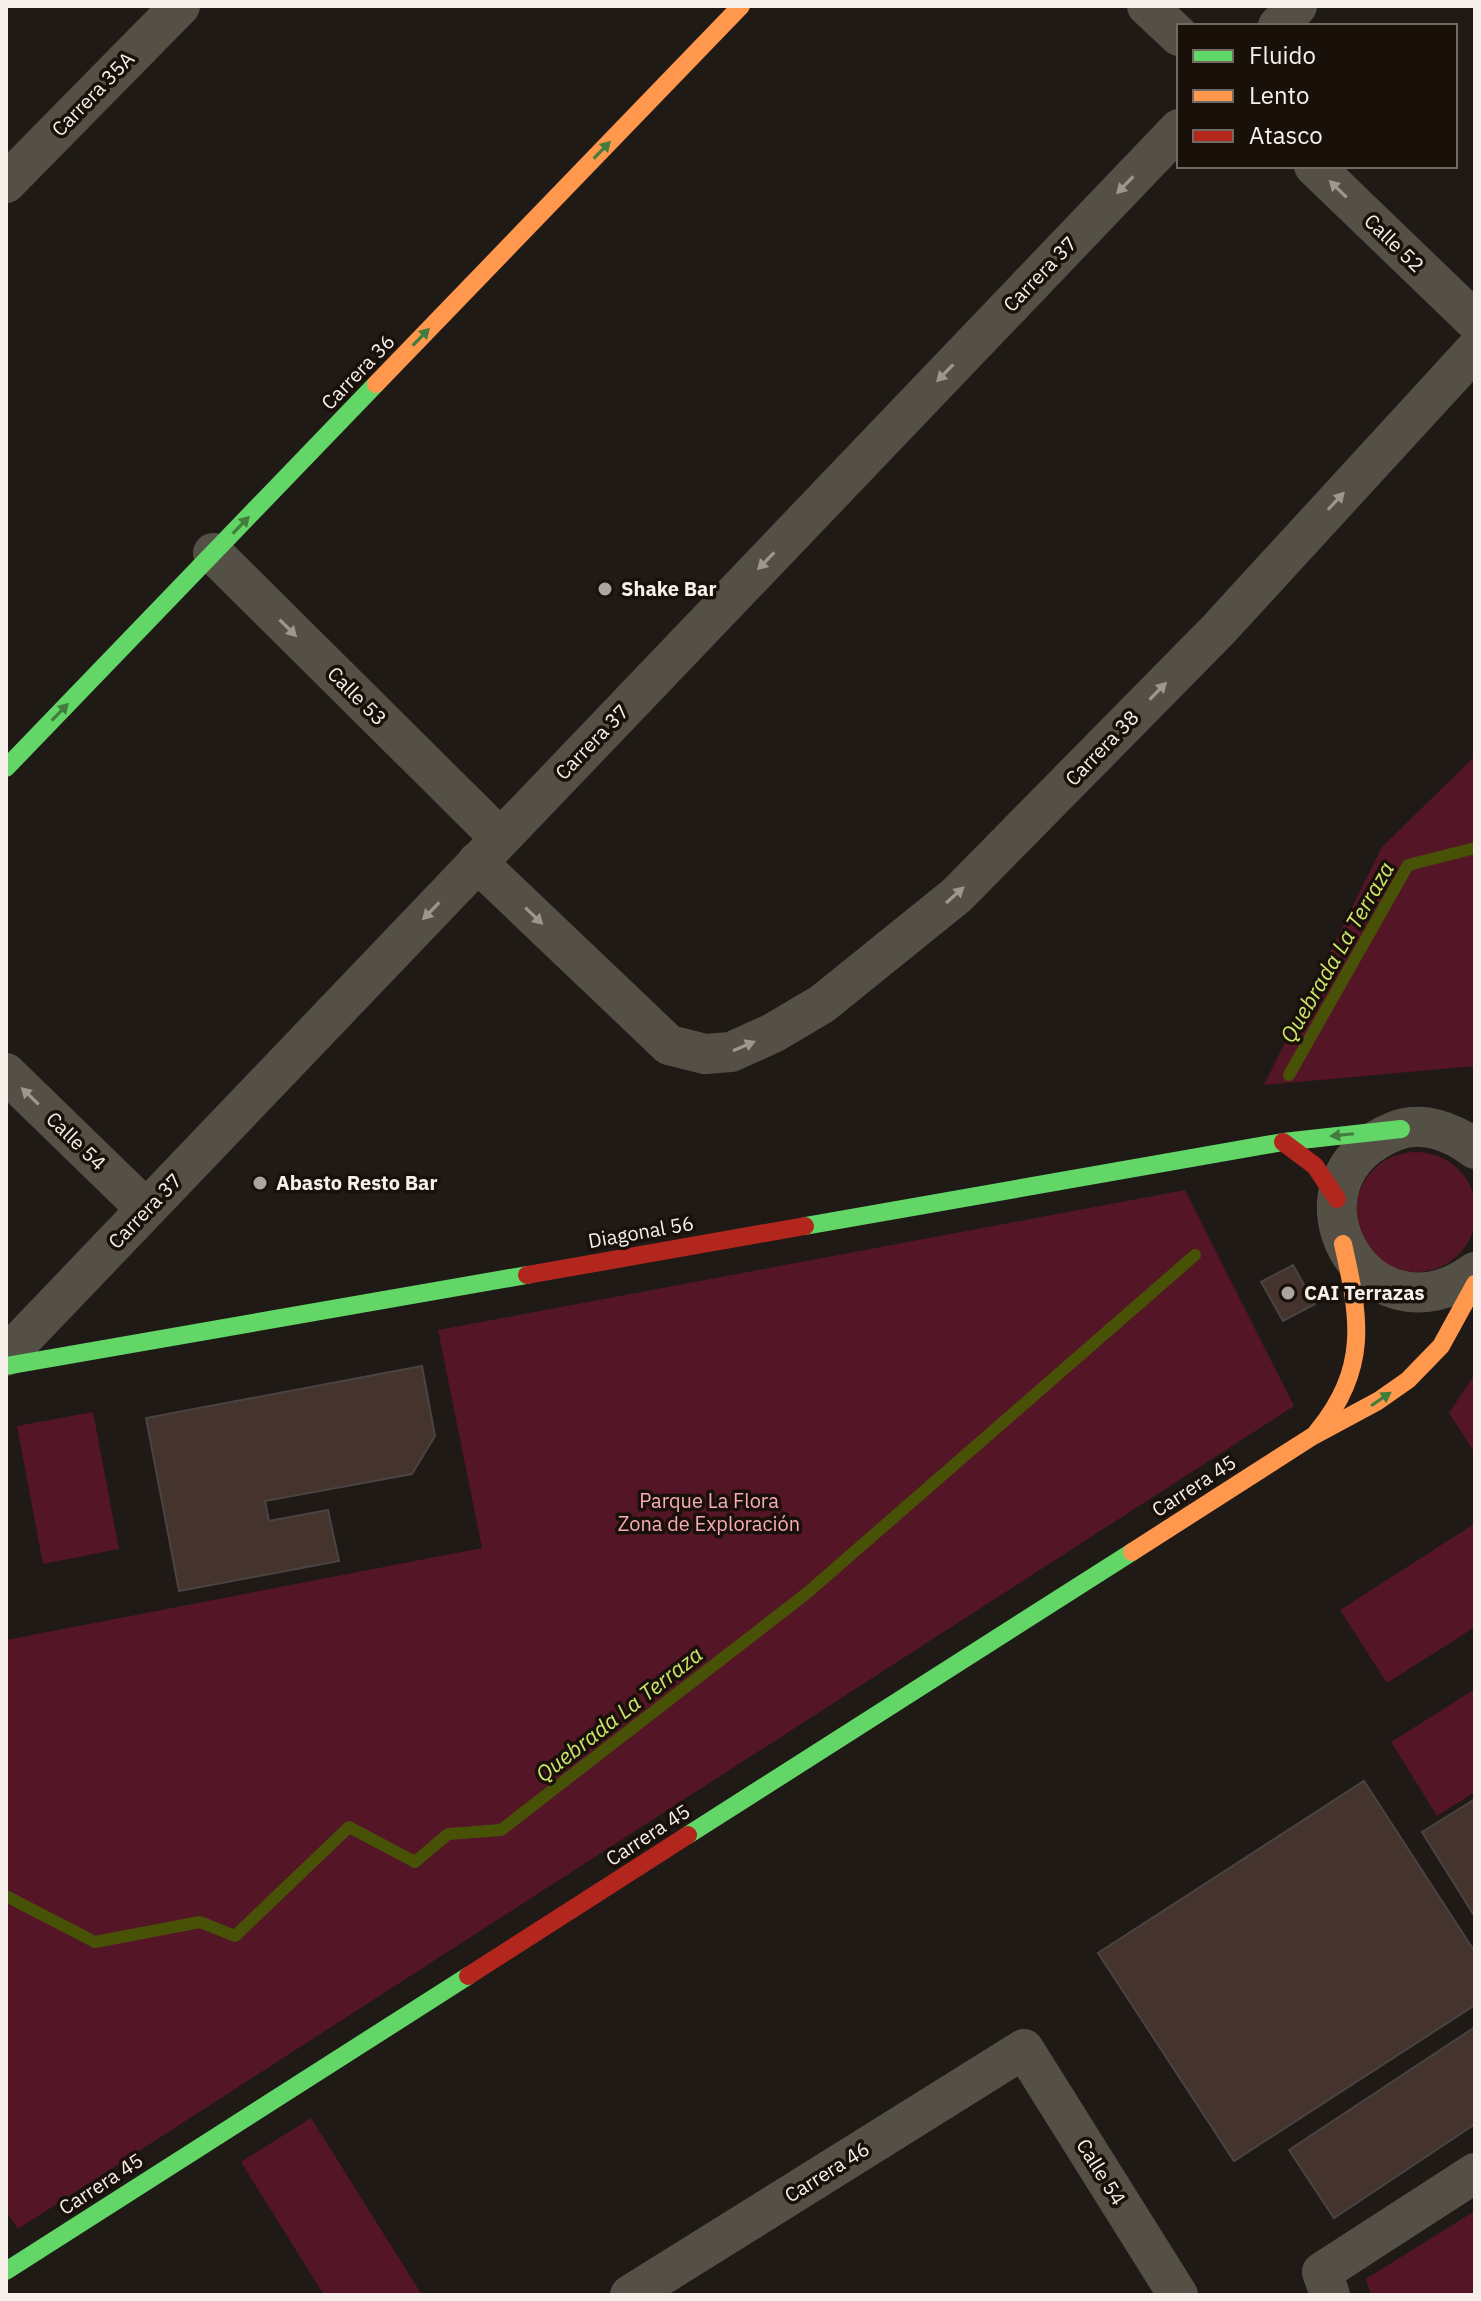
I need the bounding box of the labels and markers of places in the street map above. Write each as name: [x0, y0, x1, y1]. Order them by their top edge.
place label: Shake Bar: [621, 575, 717, 602]
marker: Shake Bar: [596, 580, 614, 598]
place label: Abasto Resto Bar: [276, 1169, 437, 1196]
marker: Abasto Resto Bar: [251, 1174, 269, 1192]
place label: CAI Terrazas: [1304, 1279, 1425, 1306]
marker: CAI Terrazas: [1279, 1284, 1297, 1302]

